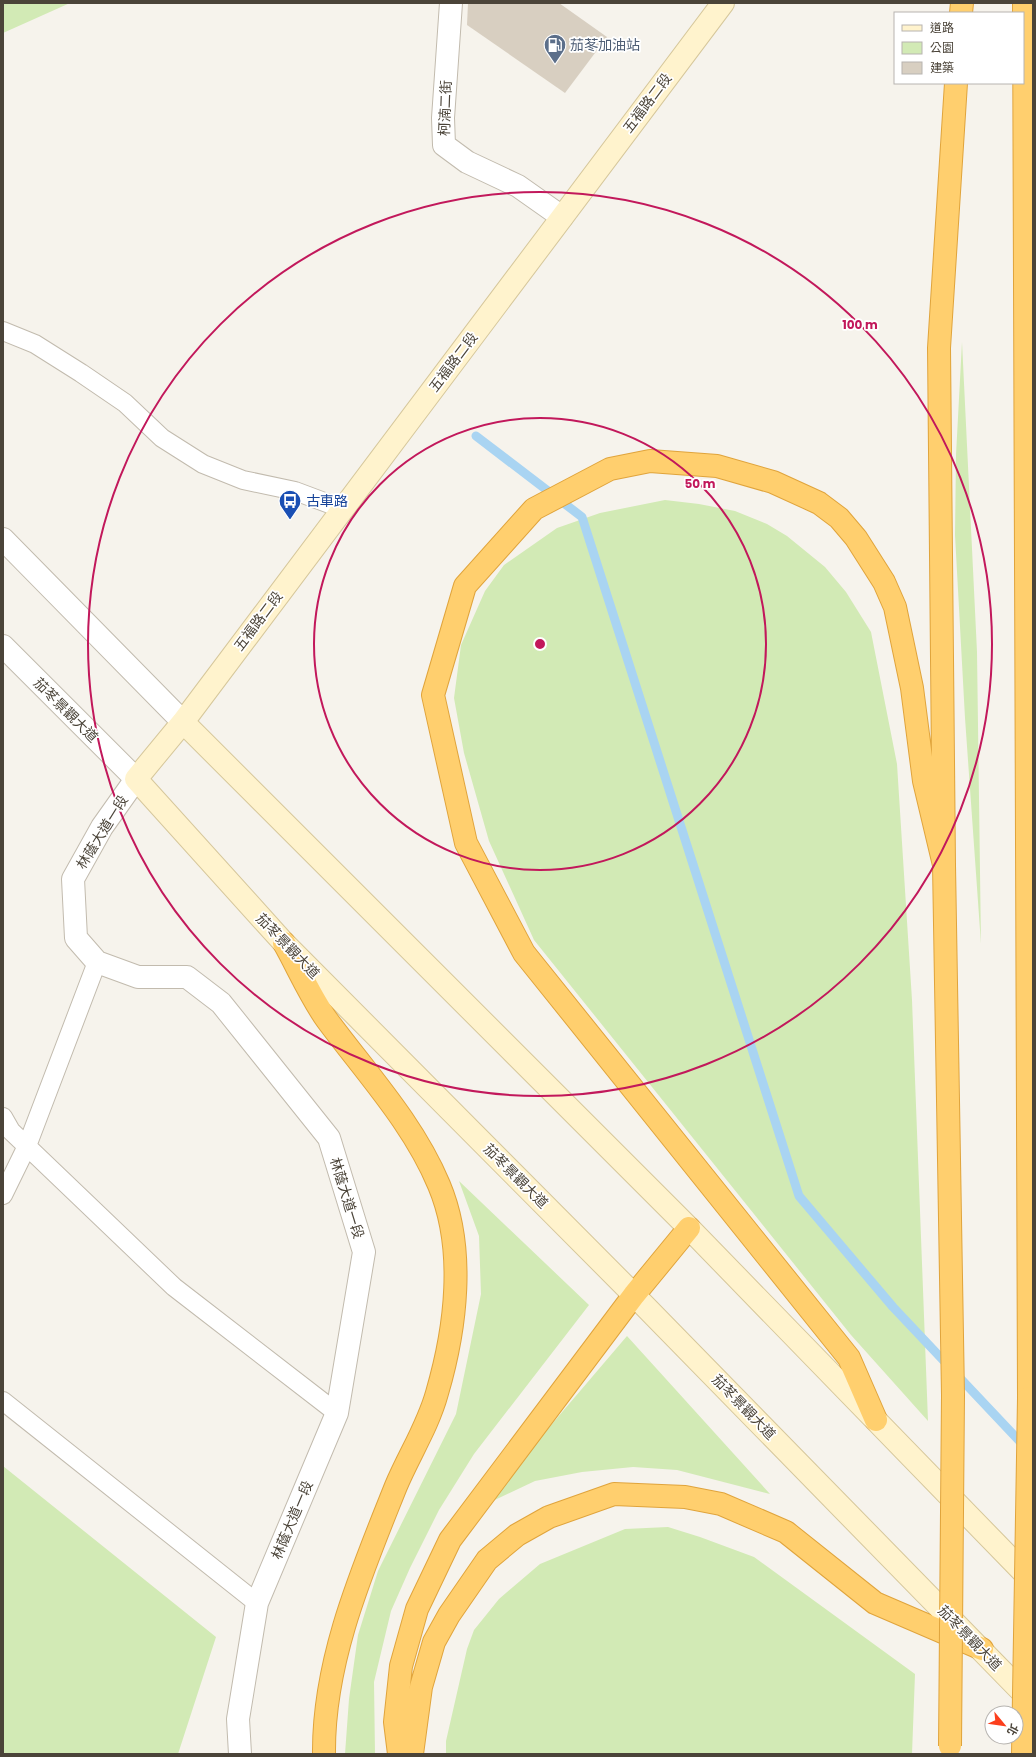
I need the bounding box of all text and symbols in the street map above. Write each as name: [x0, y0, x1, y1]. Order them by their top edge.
legend: [894, 12, 1024, 84]
text: 道路: [930, 19, 954, 36]
fuel station icon: 茄苳加油站: [542, 32, 568, 65]
place label: 茄苳加油站: [570, 35, 640, 55]
text: 公園: [930, 39, 954, 56]
text: 建築: [930, 59, 954, 76]
street label: 五福路二段: [618, 69, 676, 137]
street label: 柯湳二街: [434, 80, 456, 136]
text: 100 m: [842, 316, 878, 333]
street label: 五福路二段: [424, 328, 482, 396]
text: 50 m: [685, 475, 716, 492]
bus stop icon: 古車路: [277, 488, 303, 521]
place label: 古車路: [306, 491, 348, 511]
street label: 五福路二段: [229, 587, 287, 655]
centre of rings: [533, 637, 547, 651]
street label: 茄苳景觀大道: [29, 673, 103, 747]
street label: 林蔭大道一段: [71, 791, 133, 873]
street label: 茄苳景觀大道: [252, 909, 324, 983]
street label: 茄苳景觀大道: [479, 1139, 553, 1213]
street label: 林蔭大道一段: [325, 1155, 369, 1241]
street label: 茄苳景觀大道: [708, 1370, 780, 1444]
street label: 林蔭大道一段: [266, 1477, 318, 1563]
street label: 茄苳景觀大道: [934, 1601, 1006, 1675]
north arrow: [984, 1705, 1024, 1745]
text: 北: [1003, 1721, 1022, 1739]

